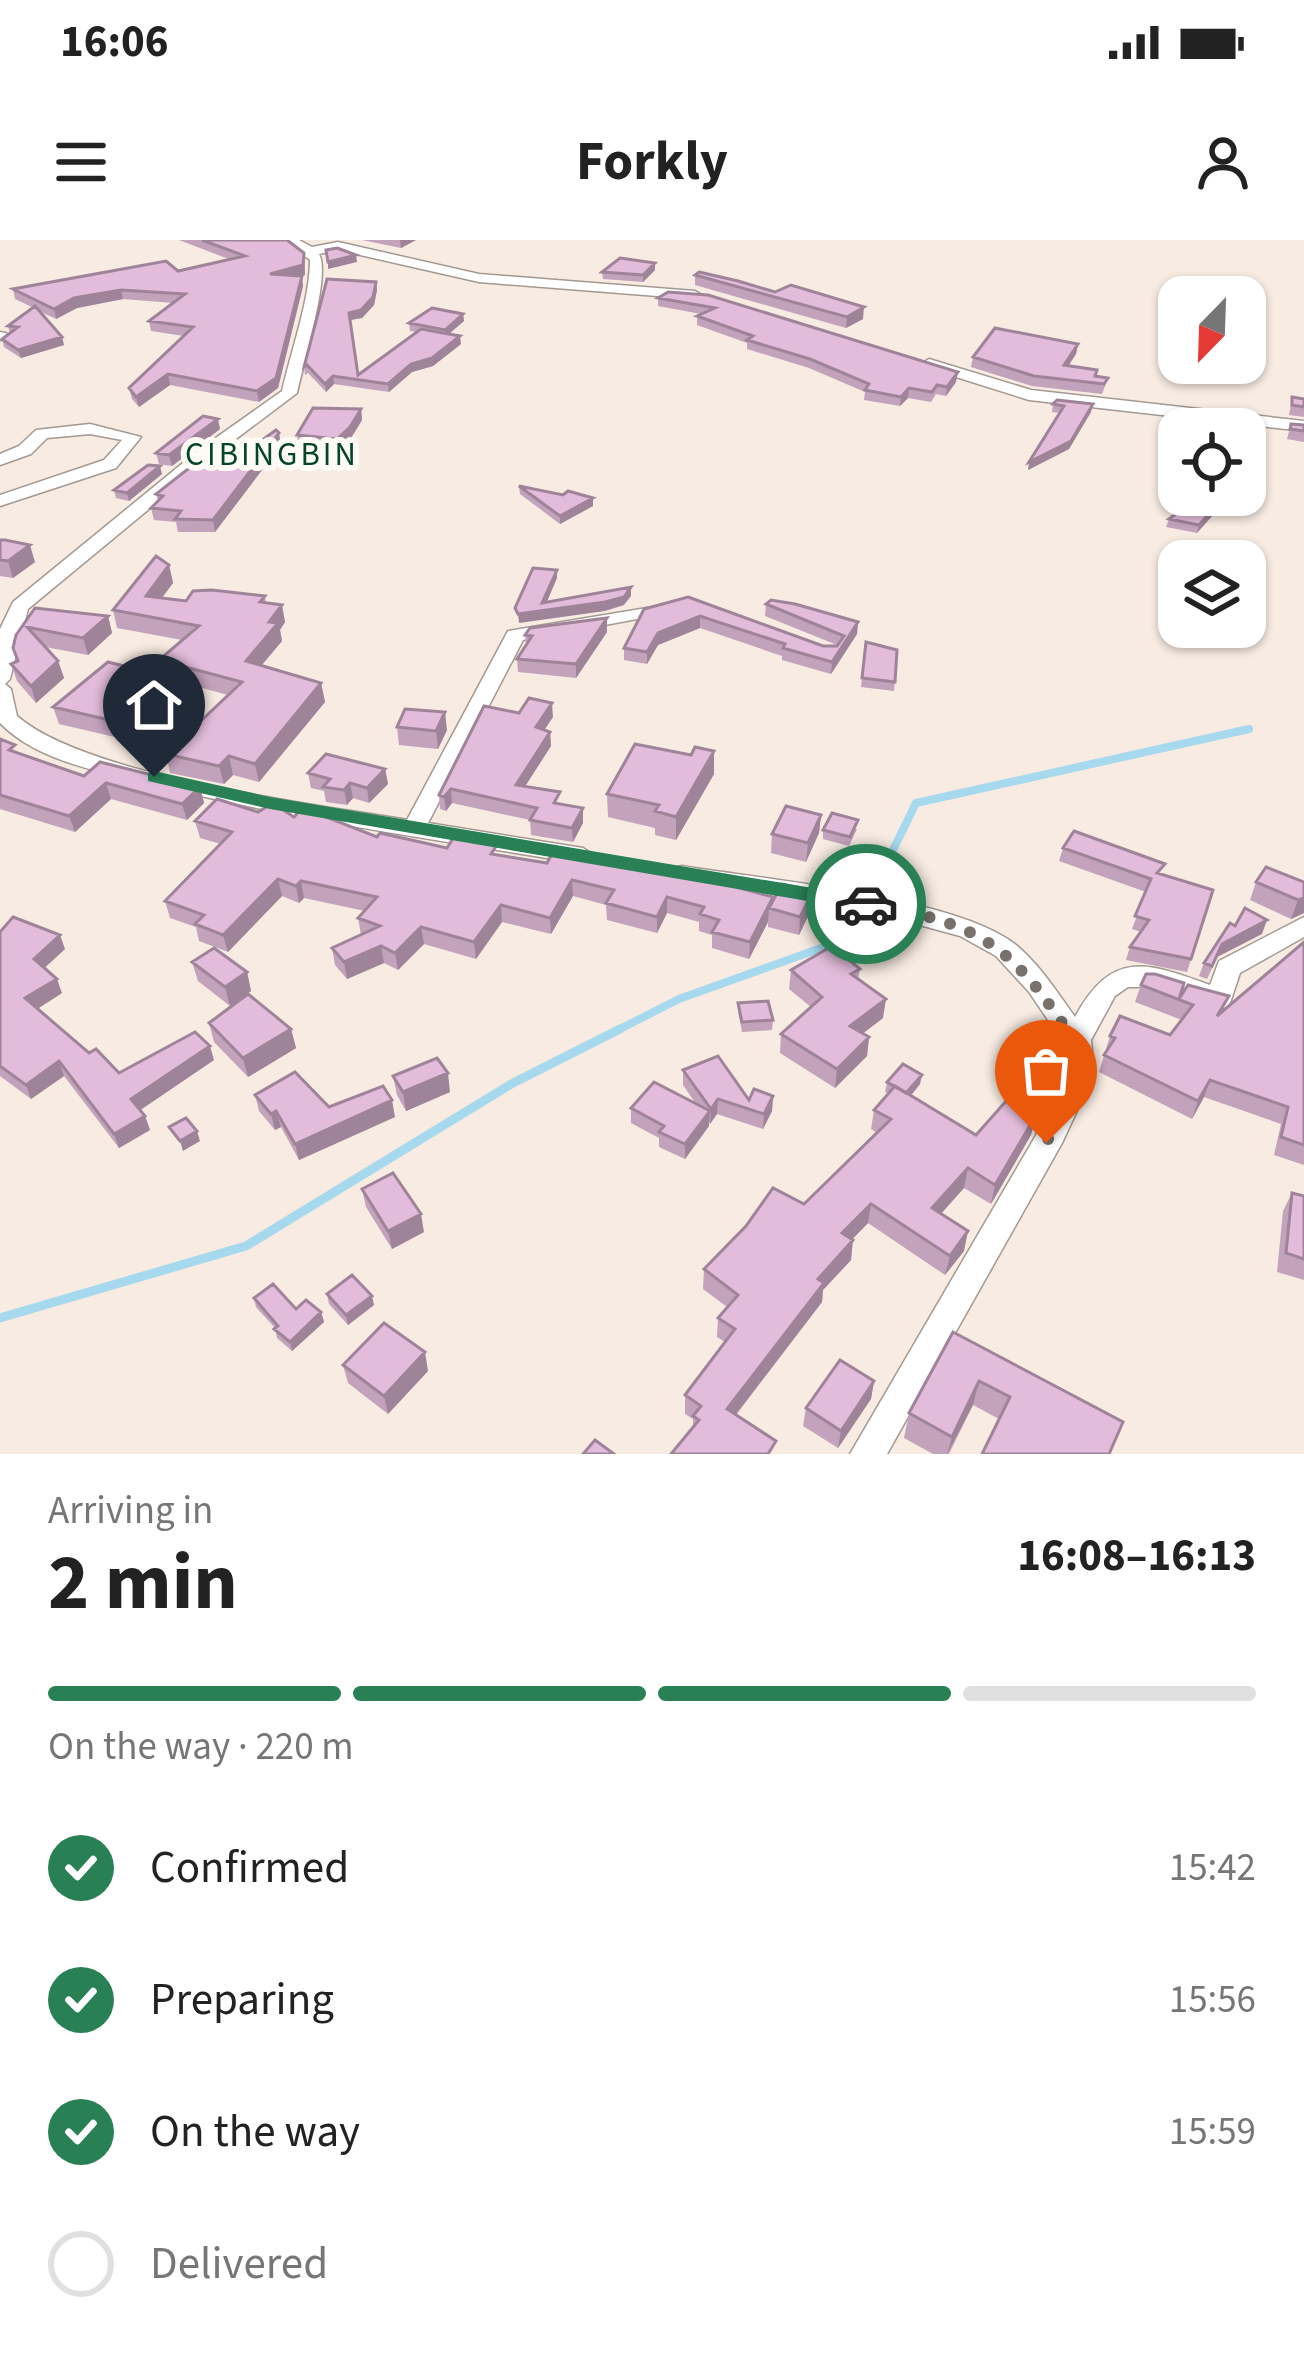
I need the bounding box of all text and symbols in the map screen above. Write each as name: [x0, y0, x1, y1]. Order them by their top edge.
text: 16:06: [60, 10, 169, 74]
text: Forkly: [576, 124, 728, 201]
icon: menu: [48, 129, 114, 195]
icon: person: [1190, 129, 1256, 195]
north arrow: [1158, 276, 1266, 384]
map controls: [1158, 276, 1266, 648]
button: locate: [1158, 408, 1266, 516]
district label: CIBINGBIN: [185, 431, 359, 478]
button: layers: [1158, 540, 1266, 648]
pin: [103, 654, 205, 777]
icon: home: [121, 672, 187, 738]
courier: [806, 844, 926, 964]
icon: car: [833, 871, 899, 937]
pin: [995, 1020, 1097, 1143]
icon: bag: [1013, 1038, 1079, 1104]
text: Arriving in: [48, 1483, 213, 1539]
text: 16:08–16:13: [1017, 1524, 1256, 1588]
text: 2 min: [48, 1528, 238, 1639]
text: On the way · 220 m: [48, 1719, 354, 1775]
icon: check: [48, 1835, 114, 1901]
text: Confirmed: [150, 1836, 349, 1900]
text: 15:42: [1169, 1840, 1256, 1896]
icon: check: [48, 1967, 114, 2033]
text: Preparing: [150, 1968, 334, 2032]
text: 15:56: [1169, 1972, 1256, 2028]
icon: check: [48, 2099, 114, 2165]
text: On the way: [150, 2100, 360, 2164]
text: 15:59: [1169, 2104, 1256, 2160]
text: Delivered: [150, 2232, 328, 2296]

